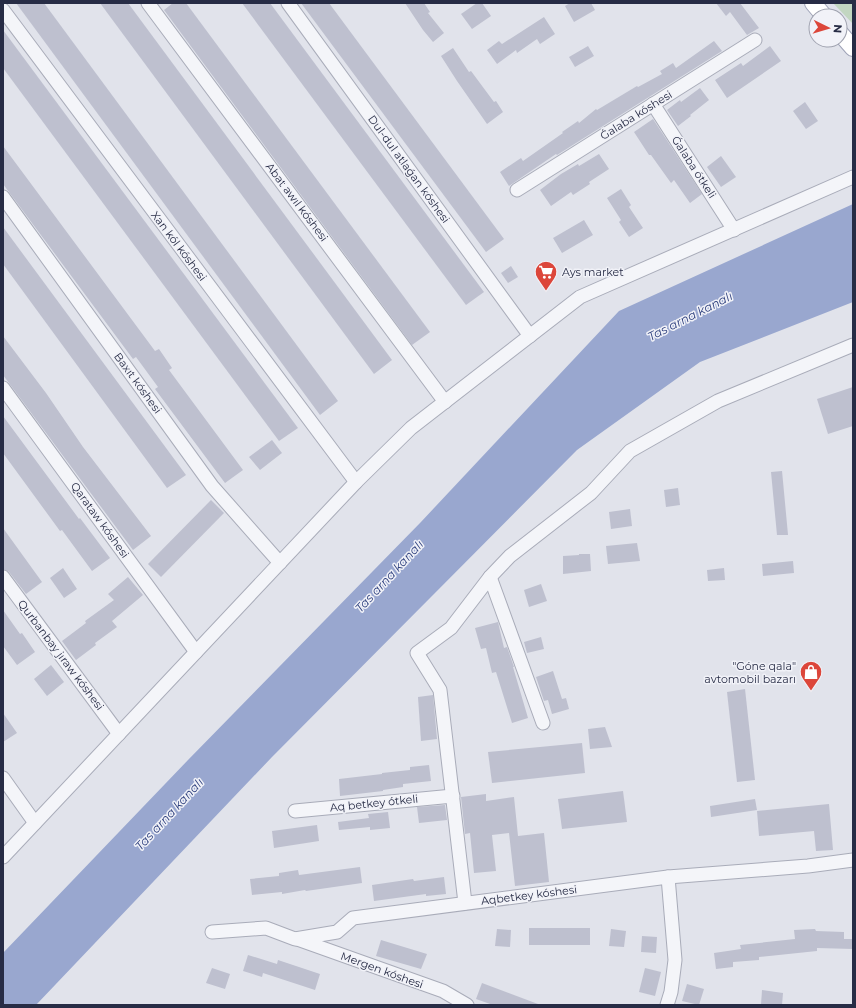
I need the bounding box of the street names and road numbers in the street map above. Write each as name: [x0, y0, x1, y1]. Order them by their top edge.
street label: Ǵalaba kóshesi: [597, 87, 675, 143]
street label: Dul-dul atlaǵan kóshesi: [365, 112, 453, 226]
street label: Ǵalaba ótkeli: [669, 133, 719, 201]
street label: Abat awıl kóshesi: [263, 160, 331, 244]
street label: Xan kól kóshesi: [148, 208, 210, 284]
street label: Baxıt kóshesi: [111, 350, 165, 416]
street label: Qarataw kóshesi: [68, 479, 132, 561]
street label: Qurbanbay jıraw kóshesi: [15, 597, 107, 713]
street label: Aq betkey ótkeli: [329, 791, 419, 815]
street label: Aqbetkey kóshesi: [480, 882, 578, 908]
street label: Mergen kóshesi: [339, 949, 425, 991]

